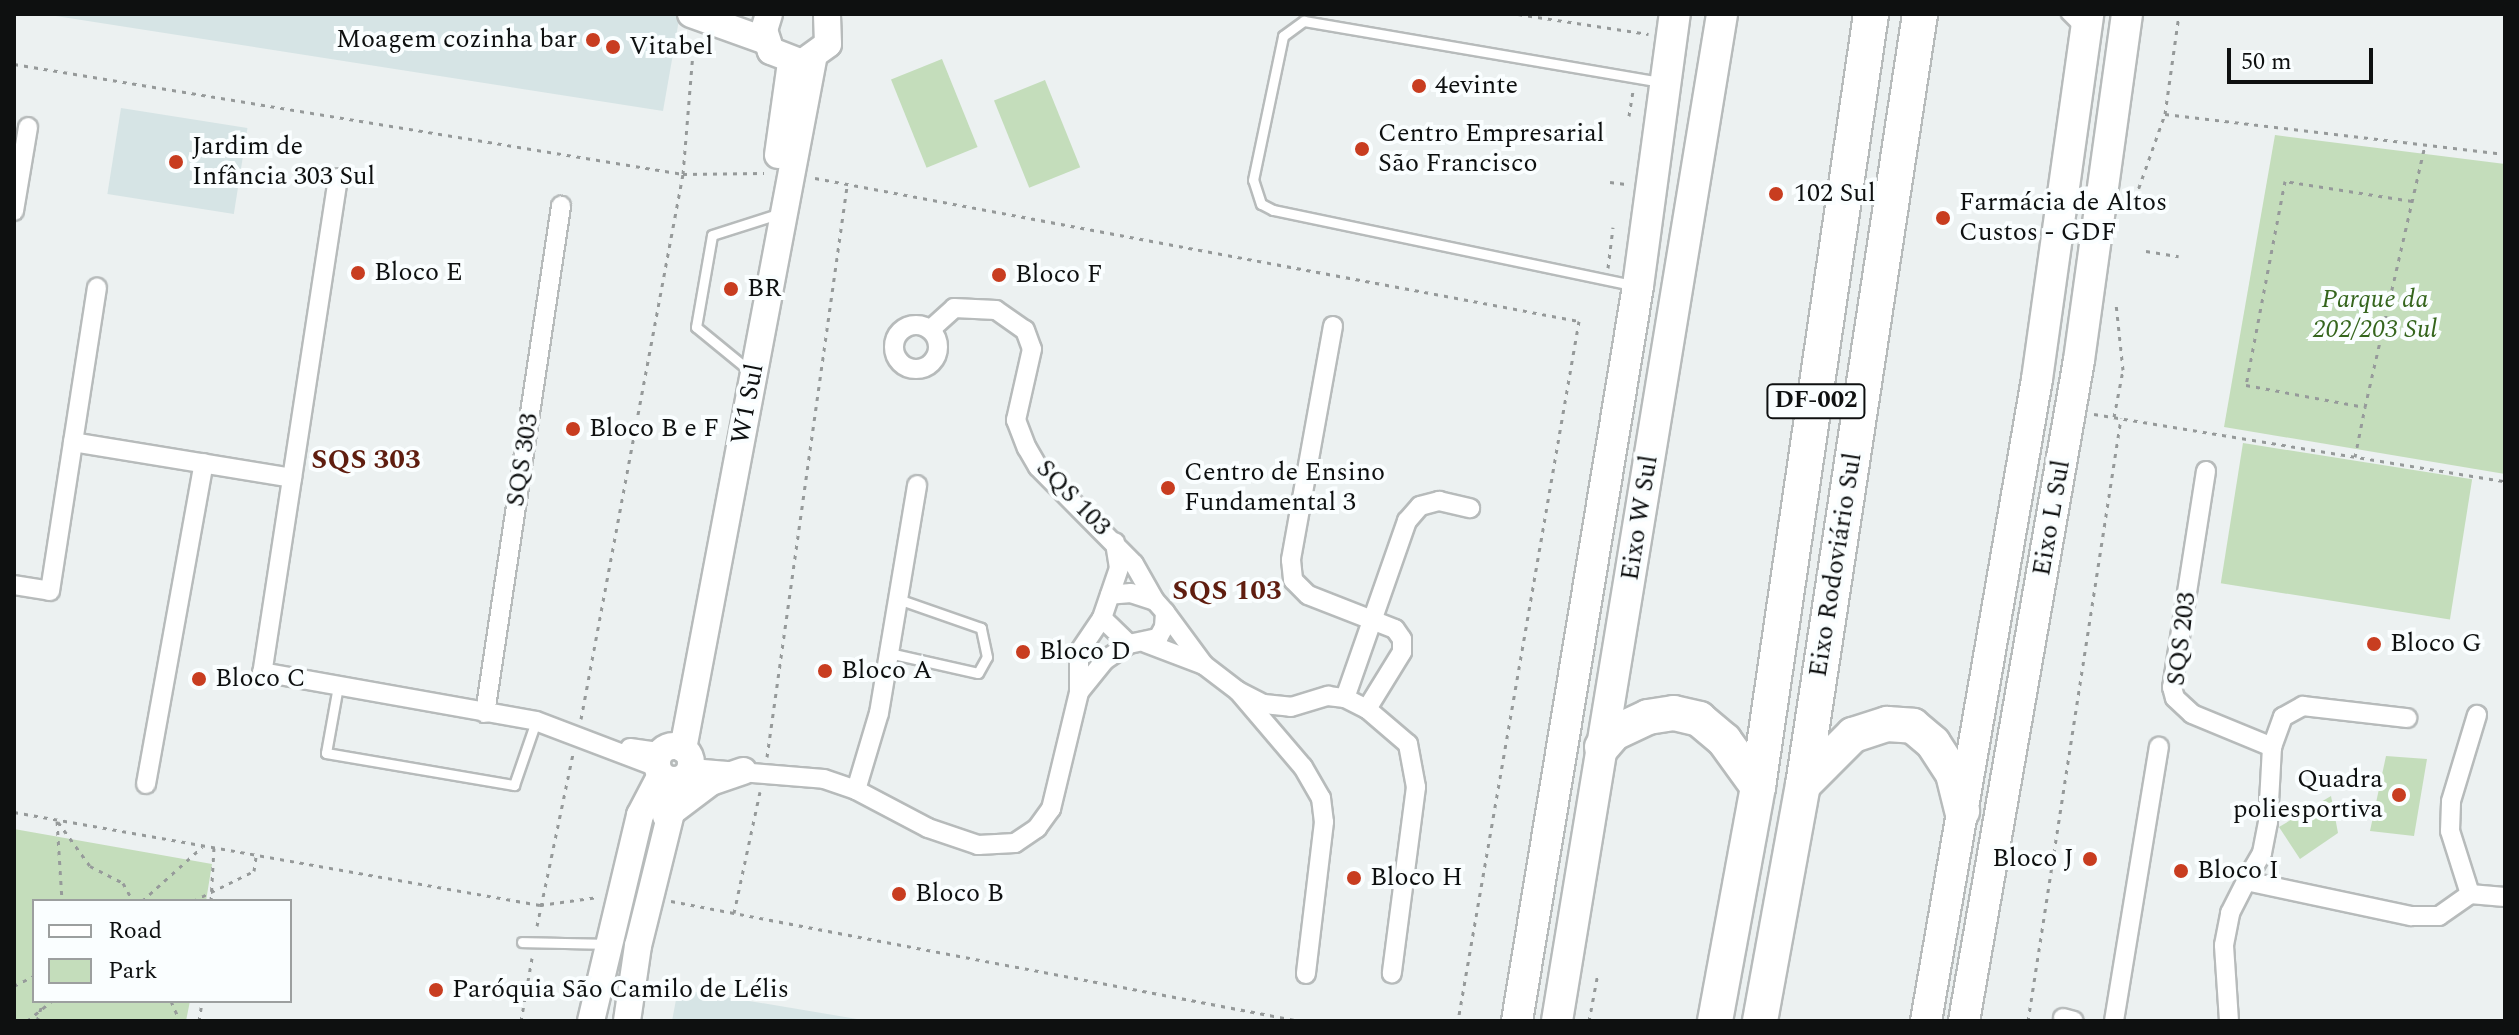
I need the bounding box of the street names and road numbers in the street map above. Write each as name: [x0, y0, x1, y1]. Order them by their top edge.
street label: W1 Sul: [725, 361, 771, 447]
road number: DF-002: [1766, 381, 1866, 421]
street label: SQS 303: [500, 411, 546, 509]
street label: Eixo Rodoviário Sul: [1803, 451, 1869, 679]
street label: SQS 103: [1029, 453, 1117, 543]
street label: Eixo W Sul: [1615, 453, 1665, 583]
street label: Eixo L Sul: [2026, 458, 2078, 578]
street label: SQS 203: [2161, 590, 2203, 688]

